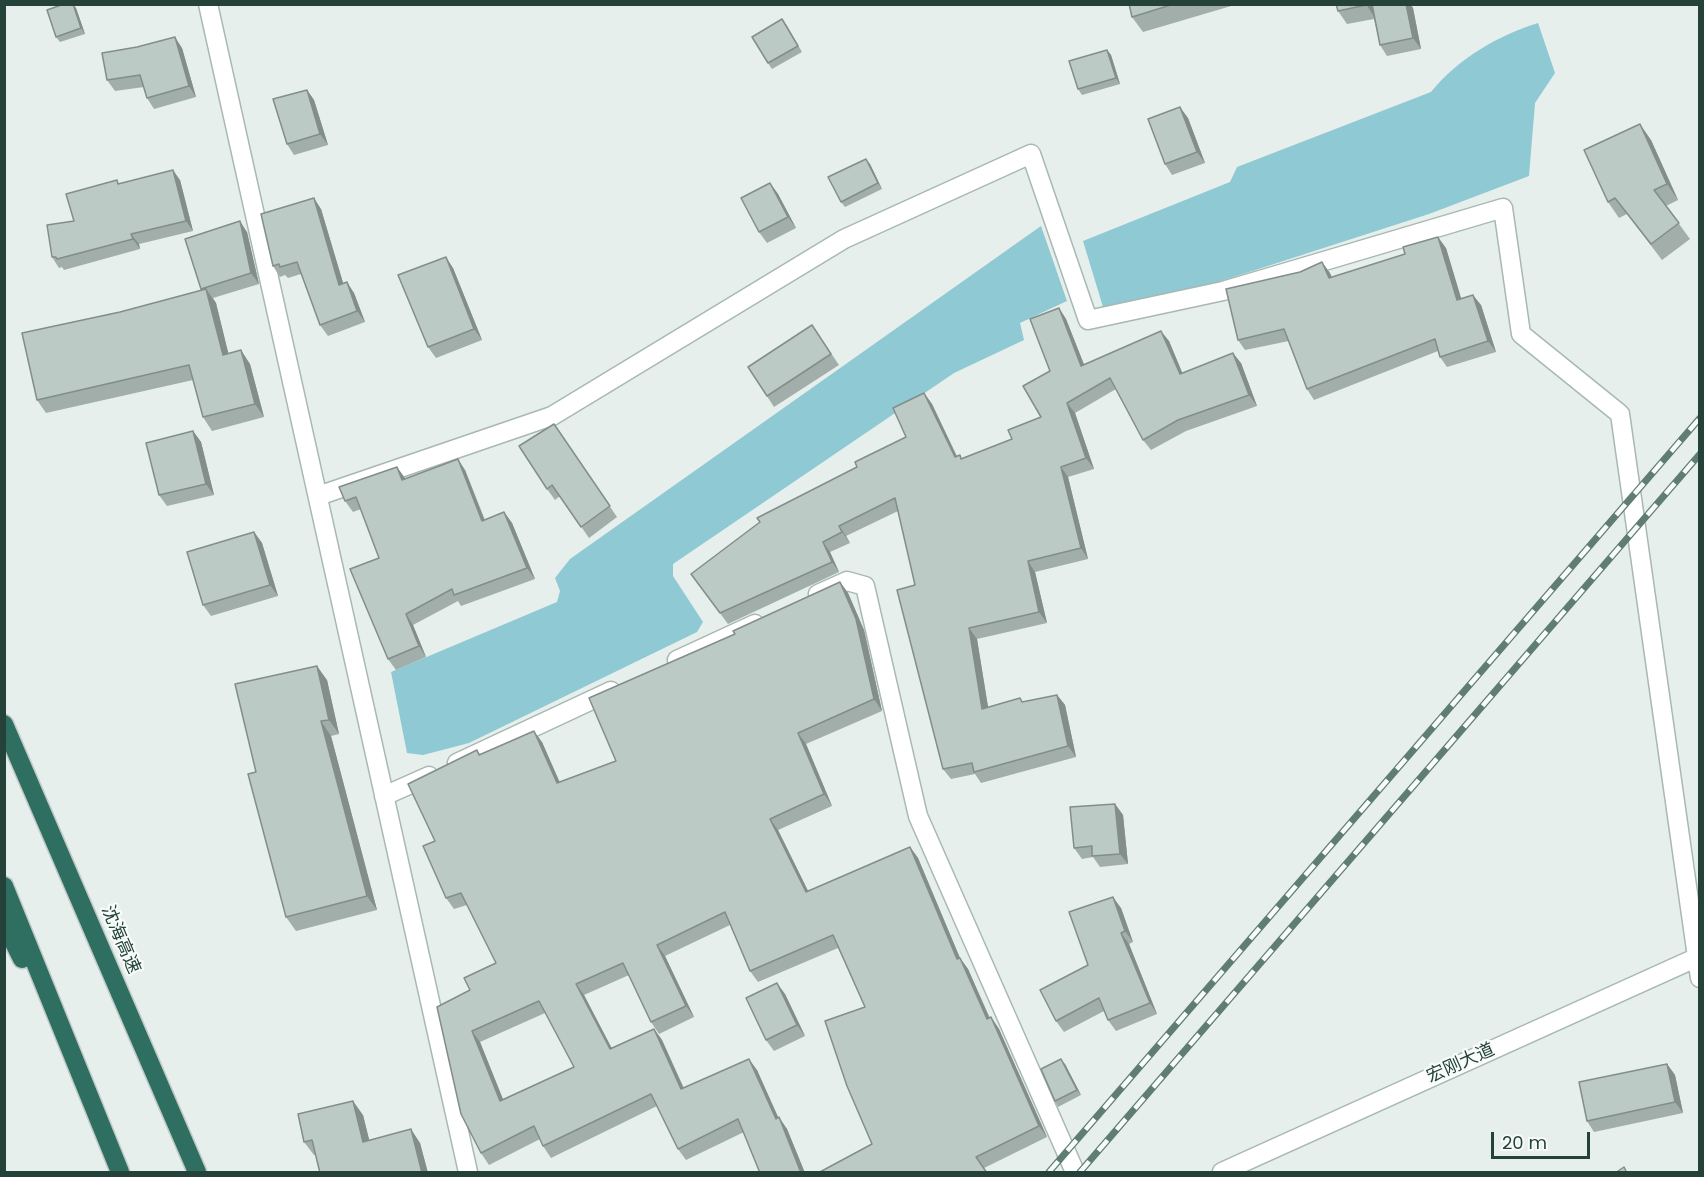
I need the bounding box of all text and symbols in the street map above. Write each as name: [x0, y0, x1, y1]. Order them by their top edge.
street label: 沈海高速: [96, 903, 144, 977]
street label: 宏刚大道: [1424, 1039, 1498, 1089]
scale bar: [1494, 1120, 1593, 1158]
text: 20 m: [1502, 1130, 1547, 1155]

